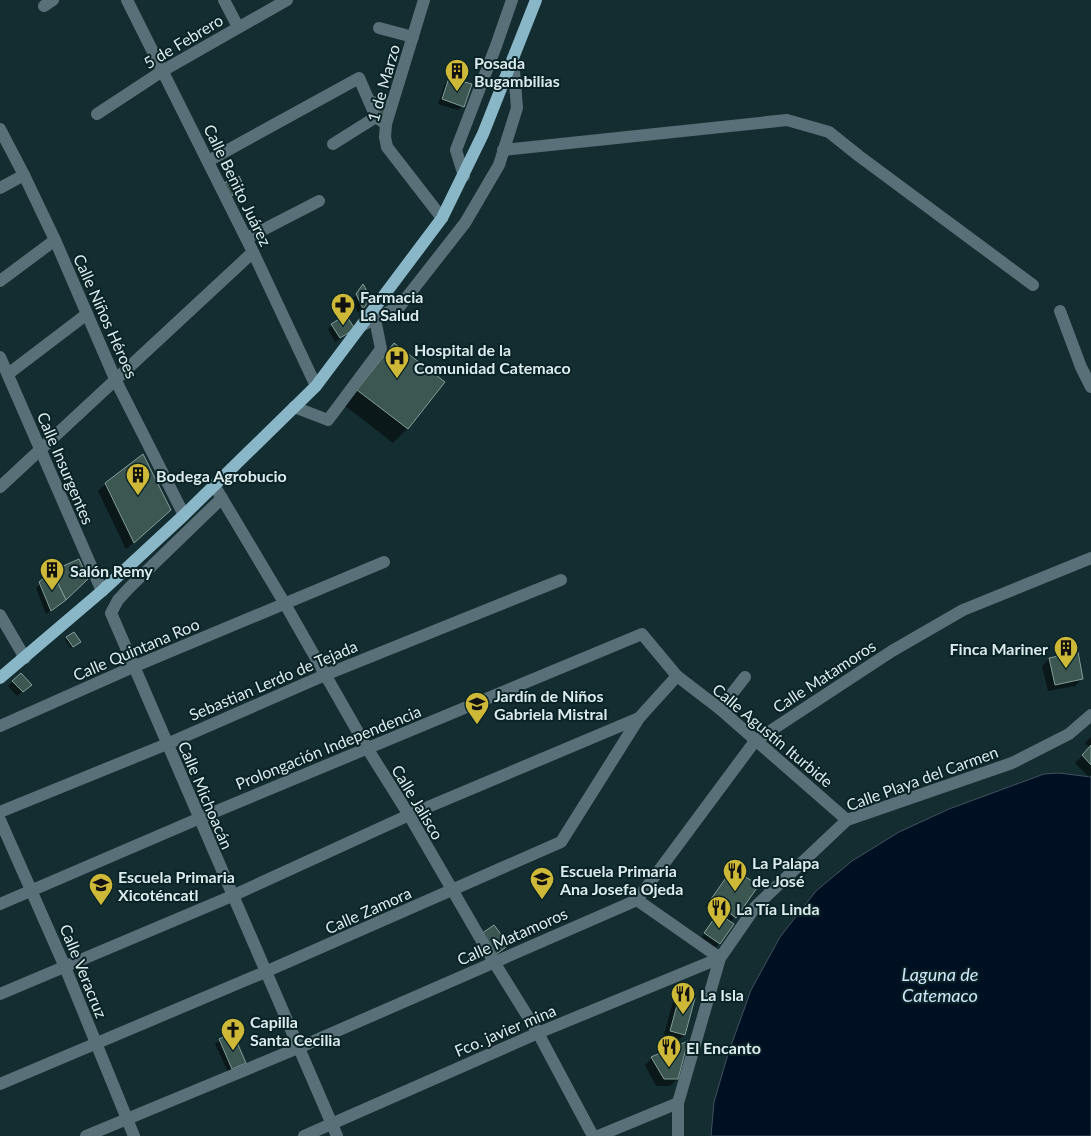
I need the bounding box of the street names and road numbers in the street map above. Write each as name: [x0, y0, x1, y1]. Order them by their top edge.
street label: 5 de Febrero: [140, 10, 226, 72]
street label: 1 de Marzo: [363, 42, 403, 124]
street label: Calle Benito Juárez: [200, 121, 276, 249]
street label: Calle Niños Héroes: [70, 251, 142, 381]
street label: Calle Insurgentes: [34, 409, 98, 527]
street label: Calle Quintana Roo: [70, 614, 202, 684]
street label: Sebastian Lerdo de Tejada: [186, 636, 360, 724]
street label: Calle Matamoros: [769, 636, 879, 716]
street label: Calle Agustín Iturbide: [709, 679, 837, 791]
street label: Prolongación Independencia: [232, 701, 424, 793]
street label: Calle Michoacán: [175, 738, 237, 852]
street label: Calle Playa del Carmen: [843, 742, 1001, 814]
street label: Calle Jalisco: [388, 761, 448, 843]
street label: Calle Zamora: [322, 883, 414, 937]
street label: Calle Matamoros: [454, 903, 570, 969]
street label: Calle Veracruz: [57, 921, 111, 1021]
street label: Fco. javier mina: [451, 1000, 559, 1060]

